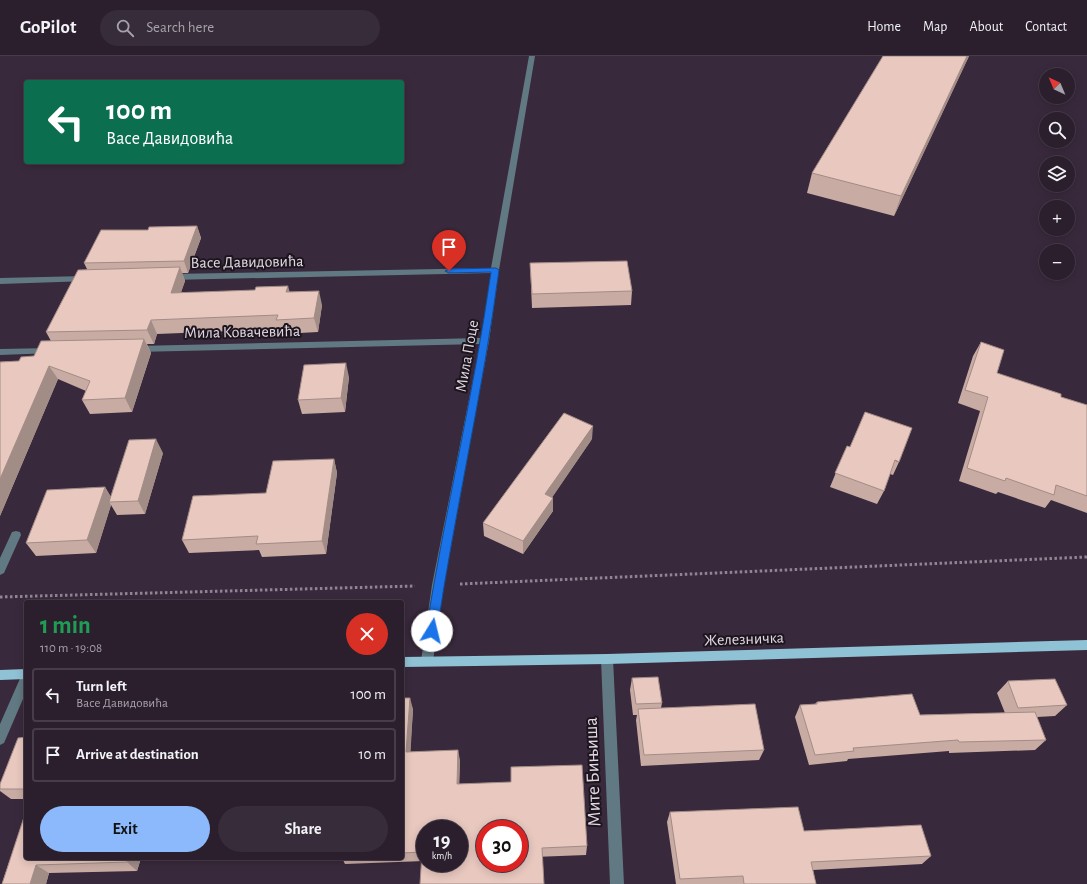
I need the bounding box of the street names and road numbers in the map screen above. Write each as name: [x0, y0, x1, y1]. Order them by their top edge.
street label: Васе Давидовића: [190, 253, 304, 271]
street label: Мила Поце: [453, 319, 481, 393]
street label: Мила Ковачевића: [184, 323, 300, 341]
street label: Железничка: [704, 630, 784, 648]
street label: Мите Бињиша: [582, 717, 604, 827]

